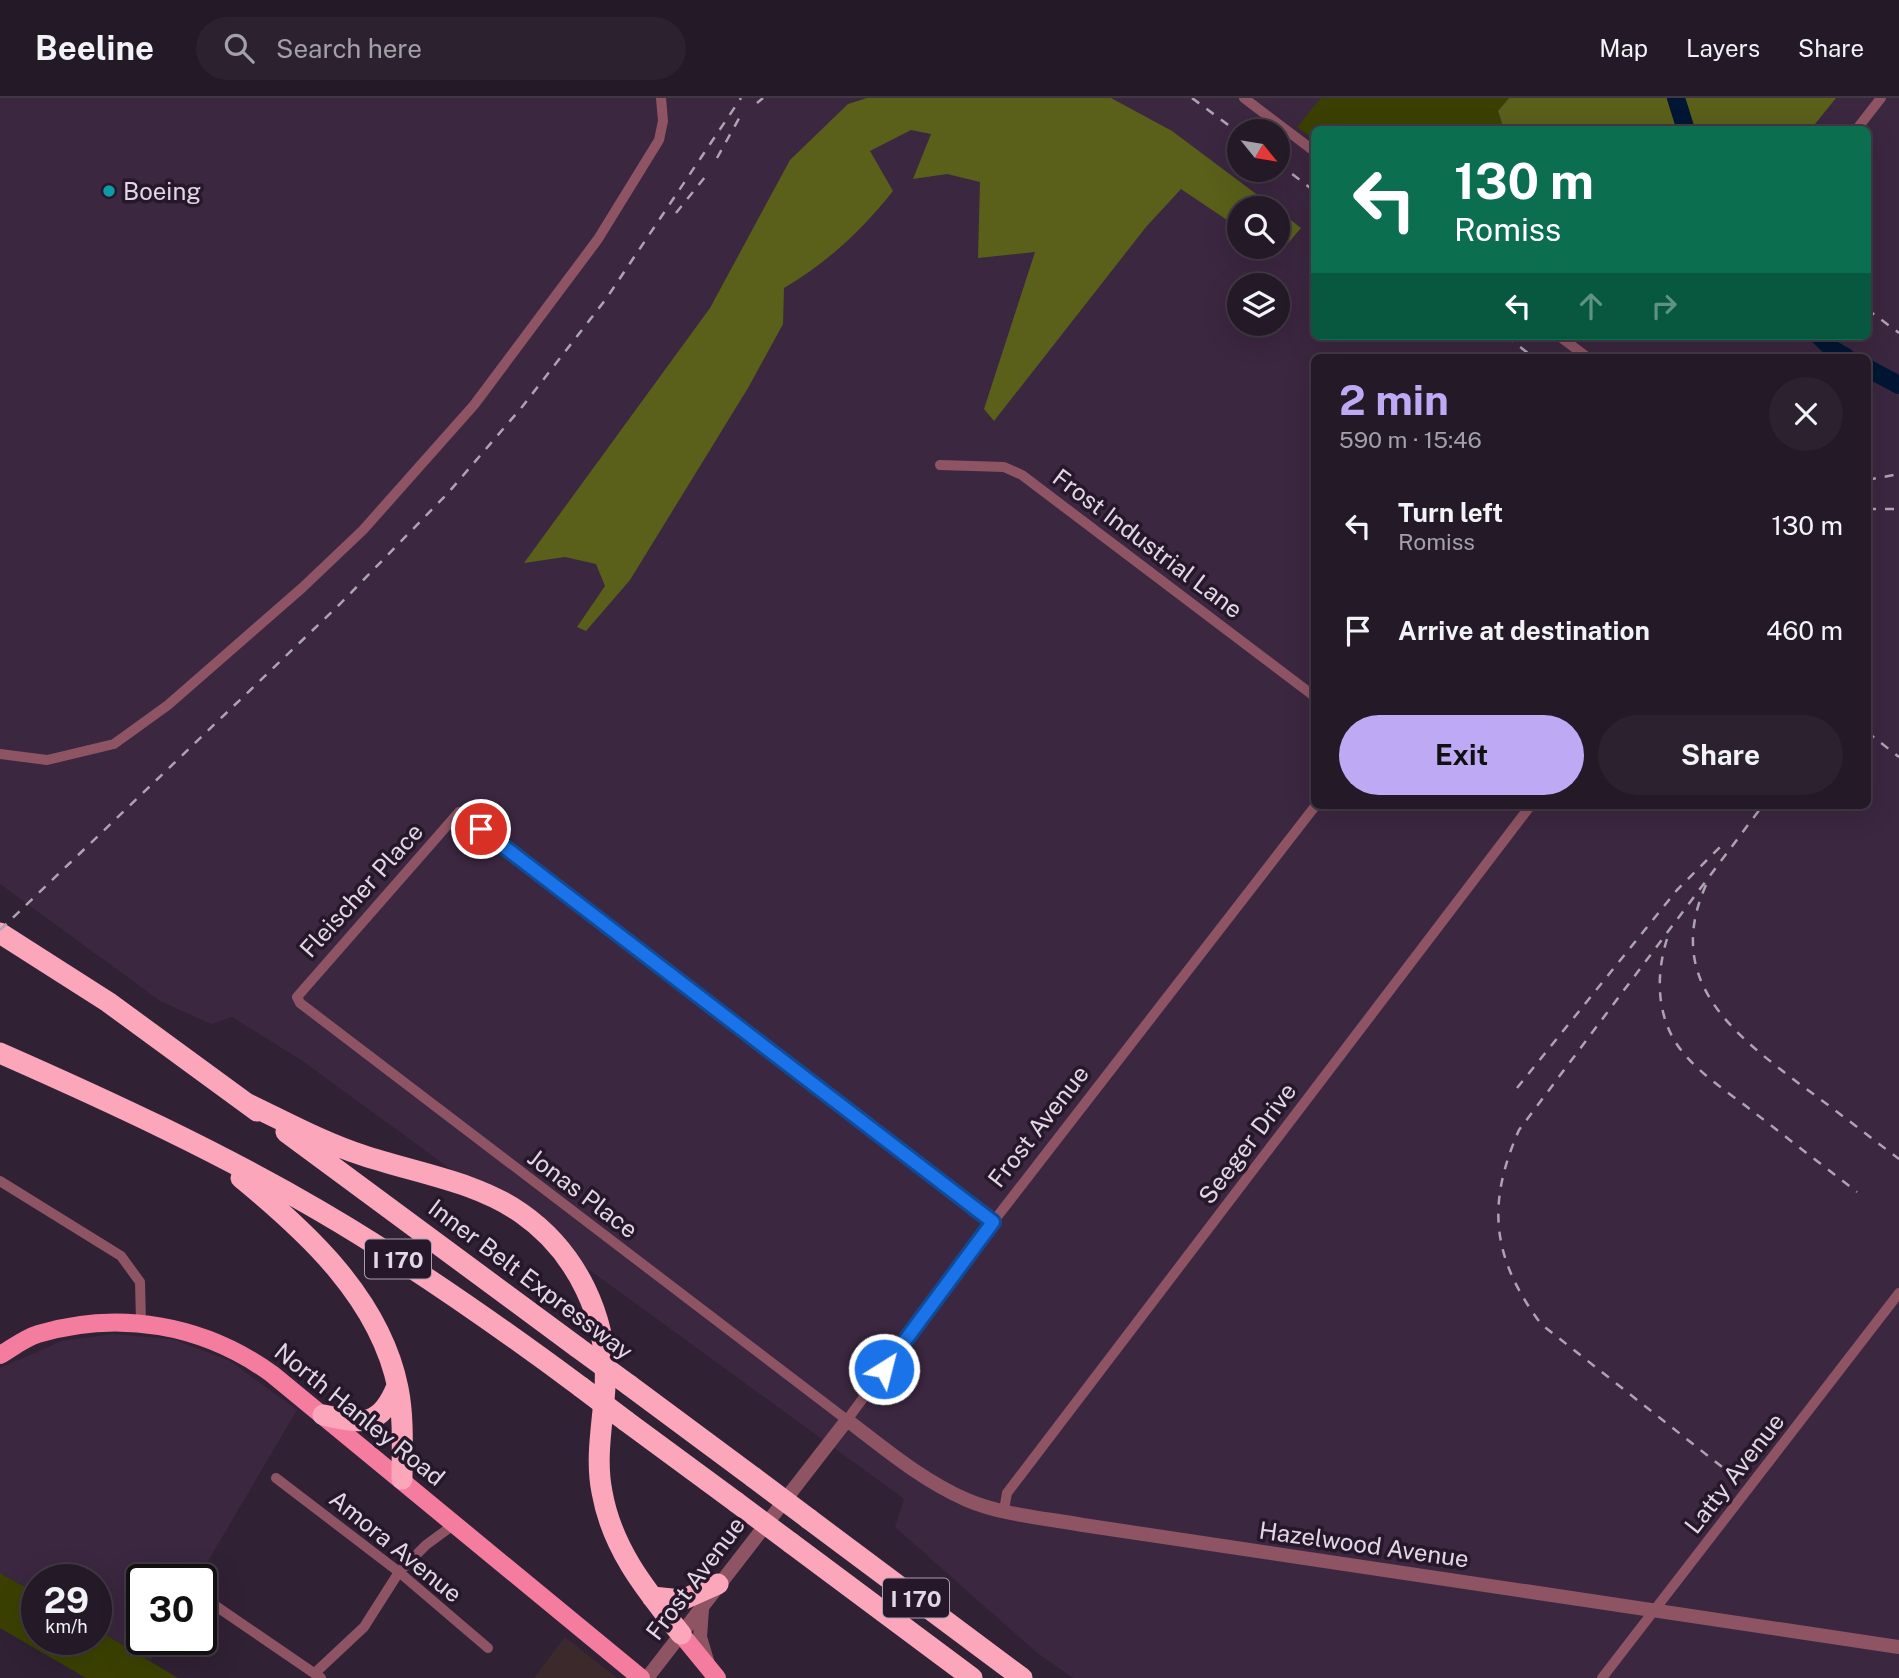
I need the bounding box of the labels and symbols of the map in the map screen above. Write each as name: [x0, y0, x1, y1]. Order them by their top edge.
north arrow: [1227, 119, 1290, 182]
place label: Boeing: [123, 177, 201, 205]
marker: Boeing: [101, 183, 117, 199]
street label: Frost Industrial Lane: [1048, 463, 1248, 623]
pin: [451, 799, 511, 859]
street label: Fleischer Place: [294, 817, 428, 963]
street label: Frost Avenue: [982, 1060, 1094, 1192]
street label: Seeger Drive: [1192, 1077, 1302, 1209]
street label: Jonas Place: [523, 1143, 643, 1243]
street label: Inner Belt Expressway: [423, 1193, 639, 1365]
road number: I 170: [365, 1240, 431, 1278]
position arrow: [847, 1332, 921, 1406]
street label: North Hanley Road: [269, 1337, 451, 1491]
street label: Latty Avenue: [1678, 1407, 1790, 1539]
street label: Amora Avenue: [324, 1484, 468, 1608]
street label: Frost Avenue: [640, 1511, 750, 1645]
street label: Hazelwood Avenue: [1257, 1515, 1471, 1573]
speed limit sign: 30: [126, 1564, 217, 1655]
road number: I 170: [883, 1578, 949, 1618]

